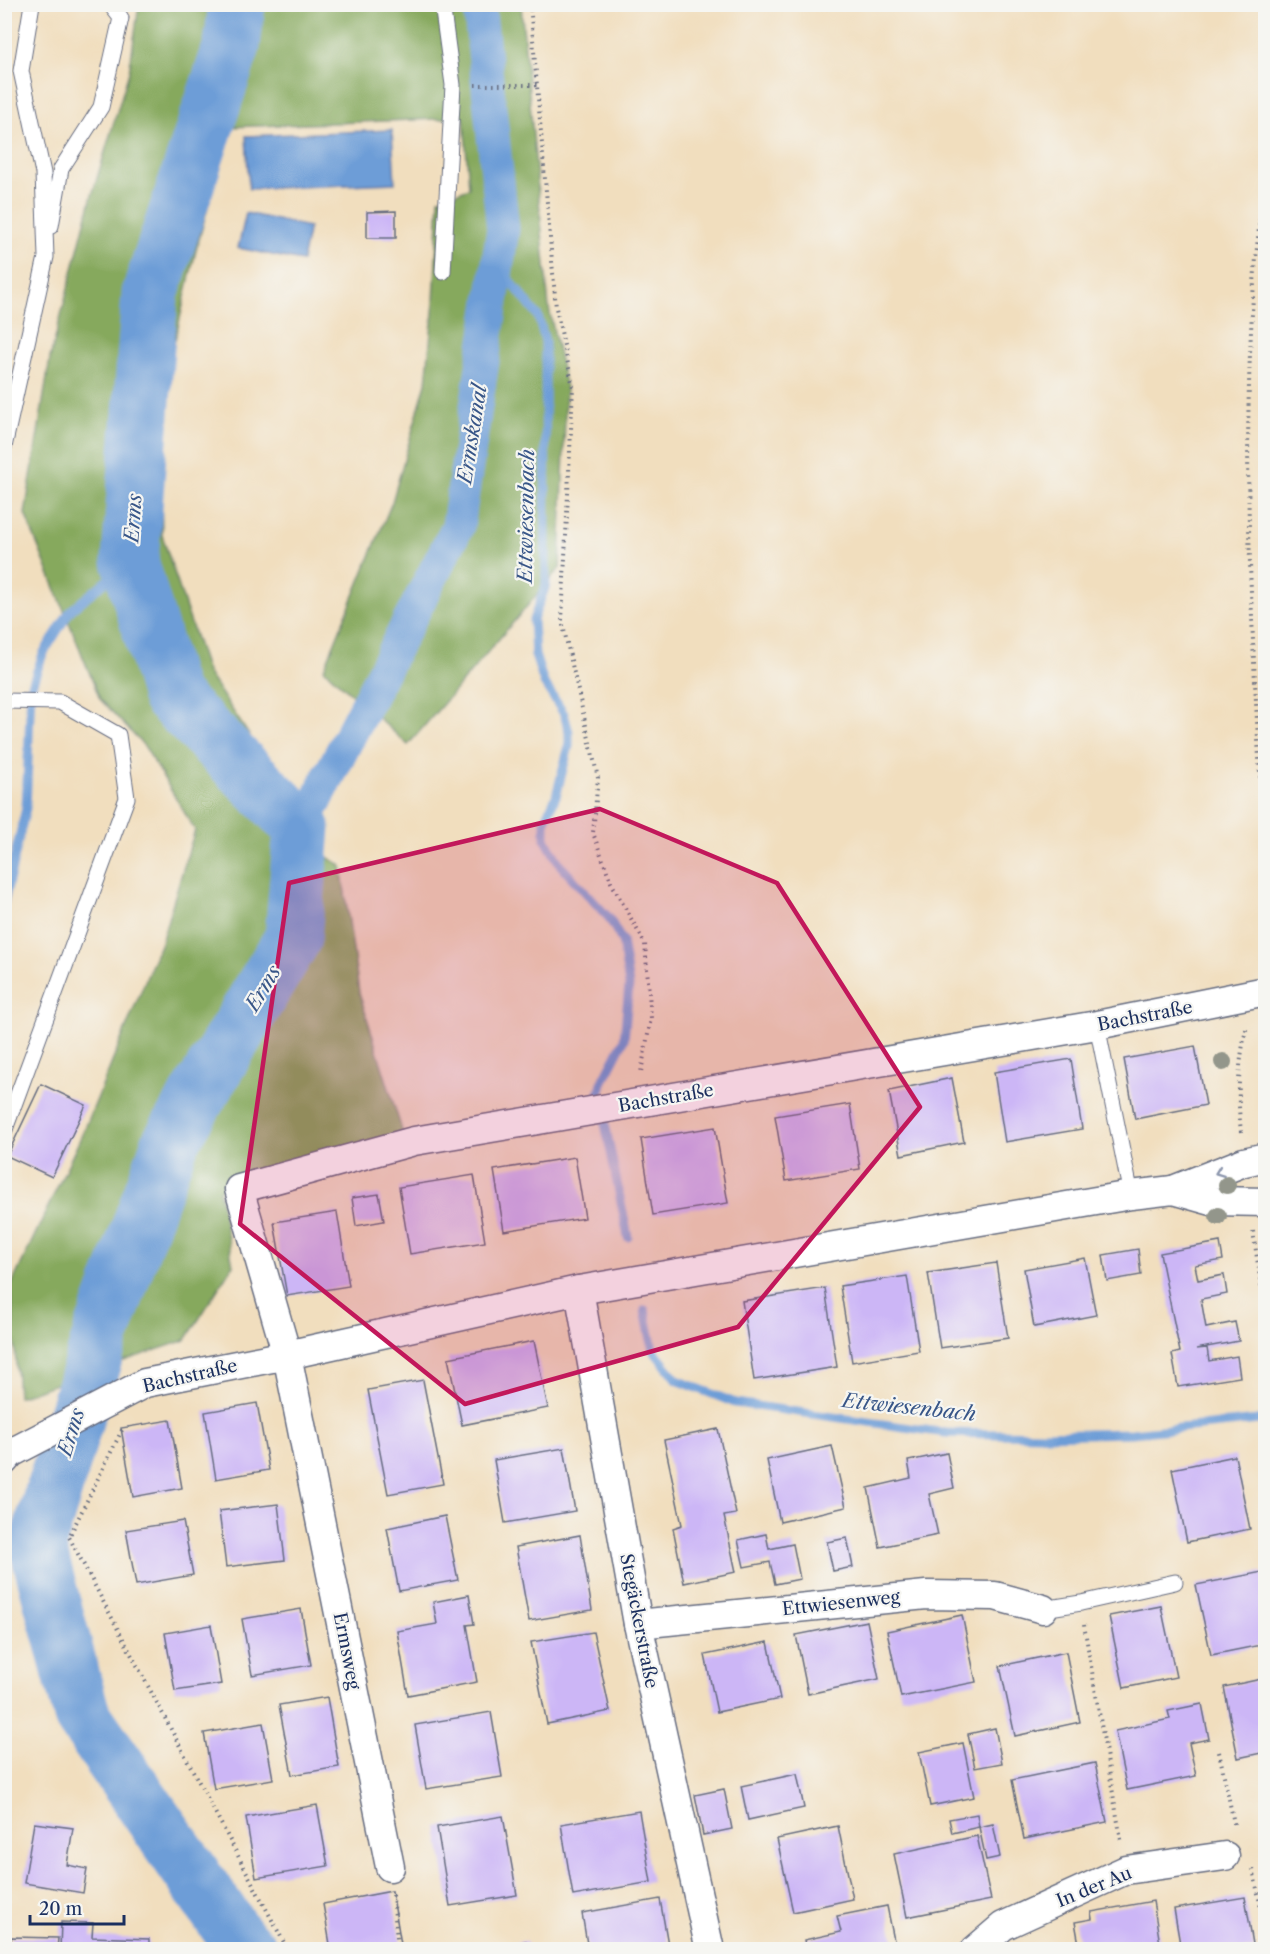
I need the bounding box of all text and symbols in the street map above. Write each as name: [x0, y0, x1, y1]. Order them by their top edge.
water label: Ermskanal: [452, 380, 492, 487]
water label: Ettwiesenbach: [513, 449, 539, 585]
water label: Erms: [119, 492, 147, 545]
water label: Erms: [239, 961, 286, 1017]
street label: Bachstraße: [1096, 996, 1194, 1036]
street label: Bachstraße: [617, 1079, 715, 1117]
one-way arrow: [1214, 1165, 1225, 1177]
street label: Bachstraße: [141, 1354, 239, 1398]
water label: Ettwiesenbach: [839, 1388, 977, 1426]
water label: Erms: [52, 1405, 90, 1461]
street label: Stegäckerstraße: [615, 1552, 663, 1690]
street label: Ettwiesenweg: [781, 1586, 901, 1620]
street label: Ermsweg: [329, 1610, 365, 1692]
street label: In der Au: [1053, 1862, 1135, 1912]
scale bar: [30, 1888, 124, 1926]
text: 20 m: [39, 1898, 83, 1920]

